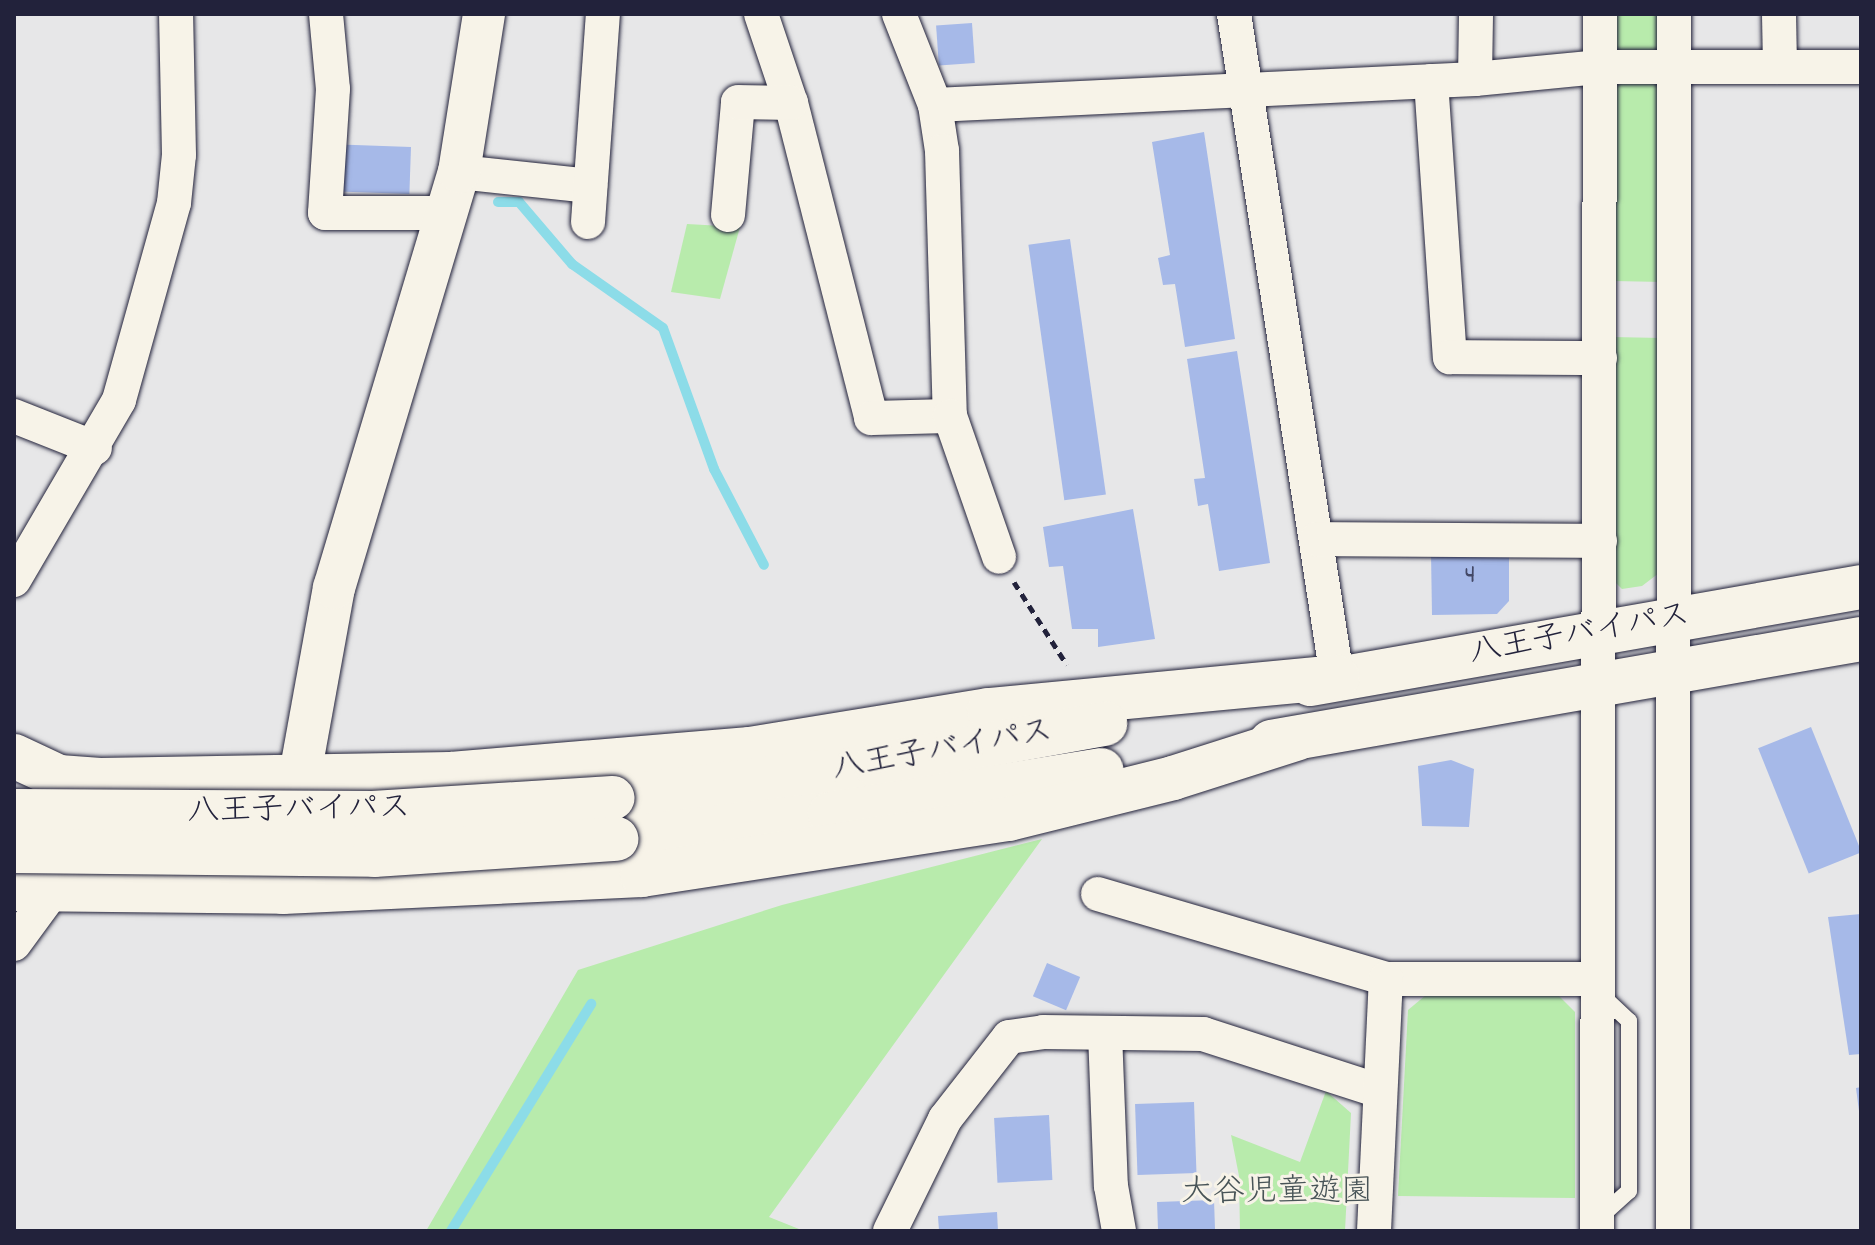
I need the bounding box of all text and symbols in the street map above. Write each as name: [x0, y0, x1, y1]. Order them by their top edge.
house number: 4: [1464, 560, 1476, 594]
street label: 八王子バイパス: [1466, 598, 1694, 674]
street label: 八王子バイパス: [829, 714, 1057, 790]
street label: 八王子バイパス: [187, 791, 411, 833]
park label: 大谷児童遊園: [1181, 1175, 1373, 1213]

